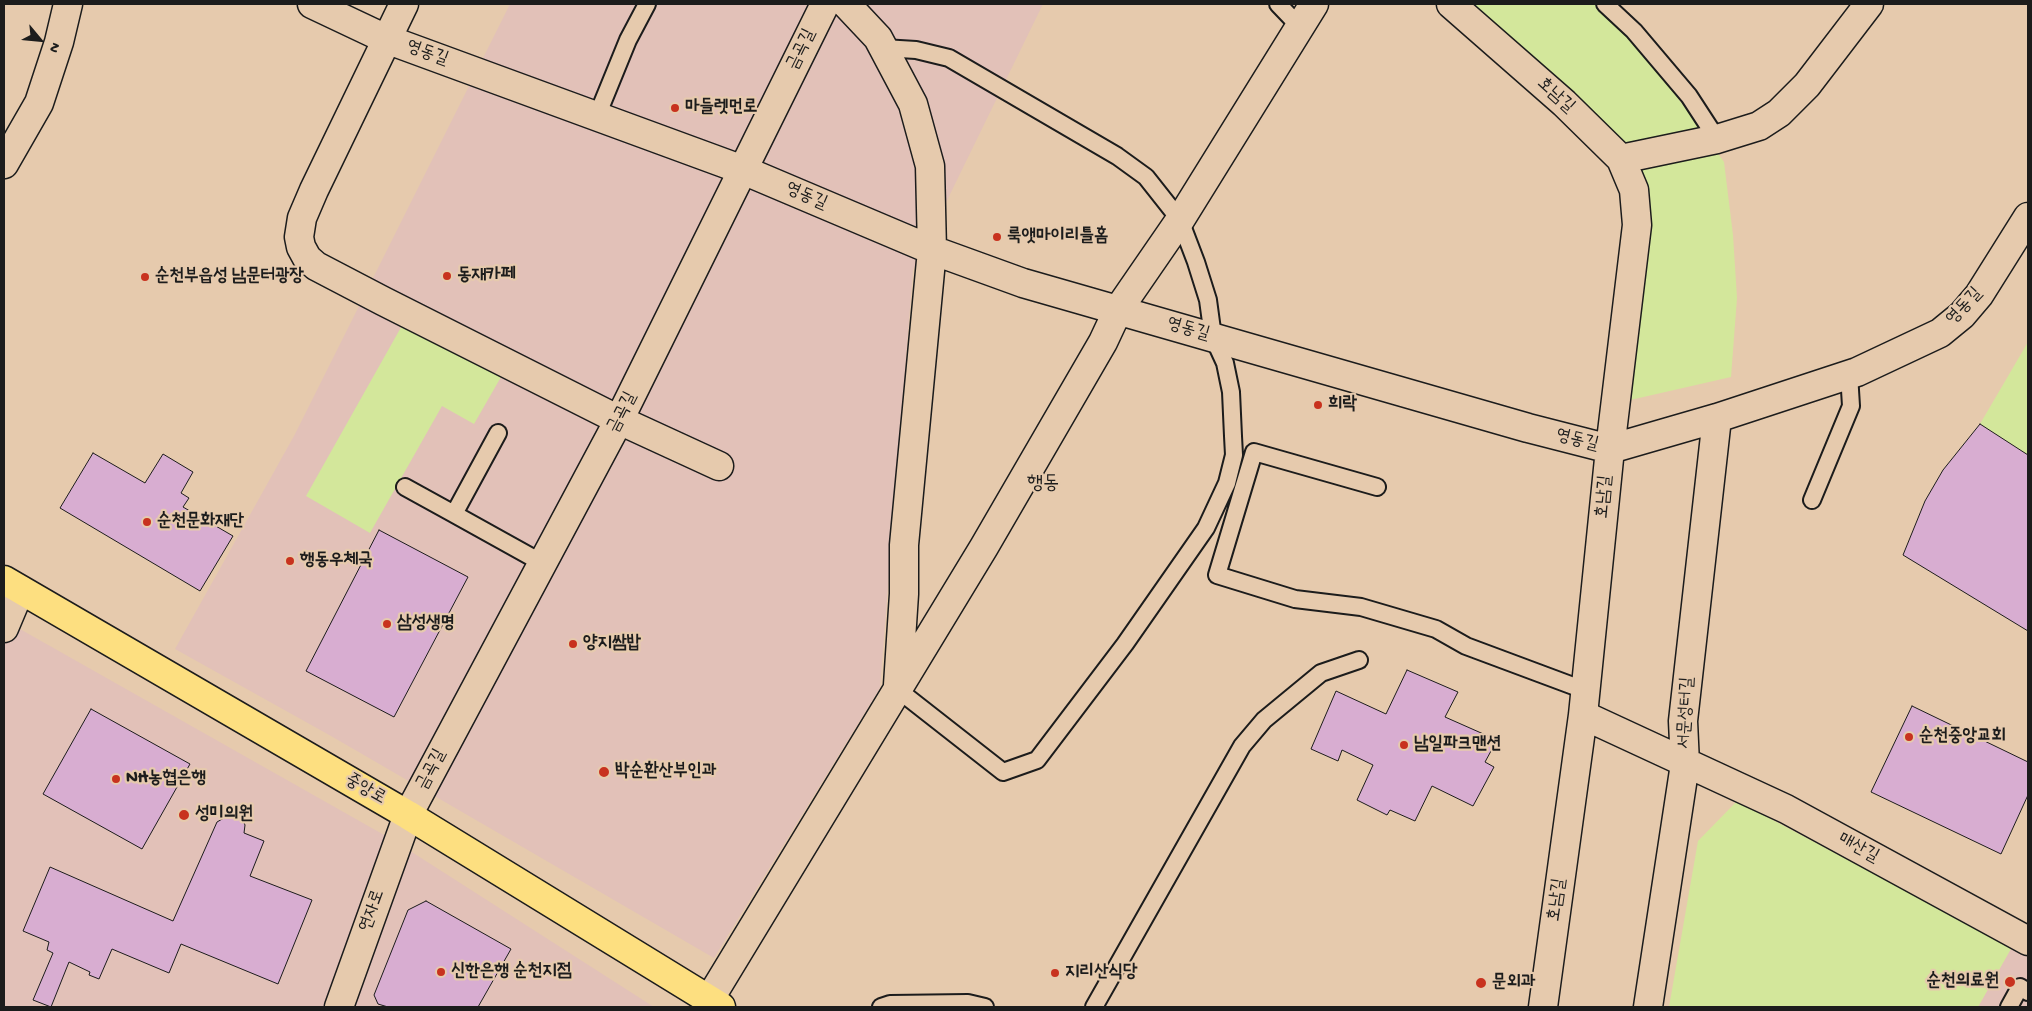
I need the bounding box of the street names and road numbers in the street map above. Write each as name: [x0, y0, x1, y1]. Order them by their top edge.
street label: 금곡길: [783, 26, 821, 74]
street label: 영동길: [403, 36, 451, 72]
street label: 호남길: [1532, 73, 1578, 119]
street label: 영동길: [782, 179, 830, 215]
street label: 영동길: [1942, 284, 1988, 330]
street label: 영동길: [1164, 314, 1212, 346]
street label: 금곡길: [604, 389, 642, 437]
street label: 영동길: [1553, 425, 1601, 457]
street label: 호남길: [1592, 474, 1618, 520]
street label: 서문성터길: [1674, 676, 1700, 750]
street label: 금곡길: [412, 746, 452, 794]
street label: 중앙로: [341, 770, 389, 810]
street label: 매산길: [1834, 829, 1882, 869]
street label: 호남길: [1544, 877, 1572, 923]
street label: 연자로: [355, 887, 391, 935]

